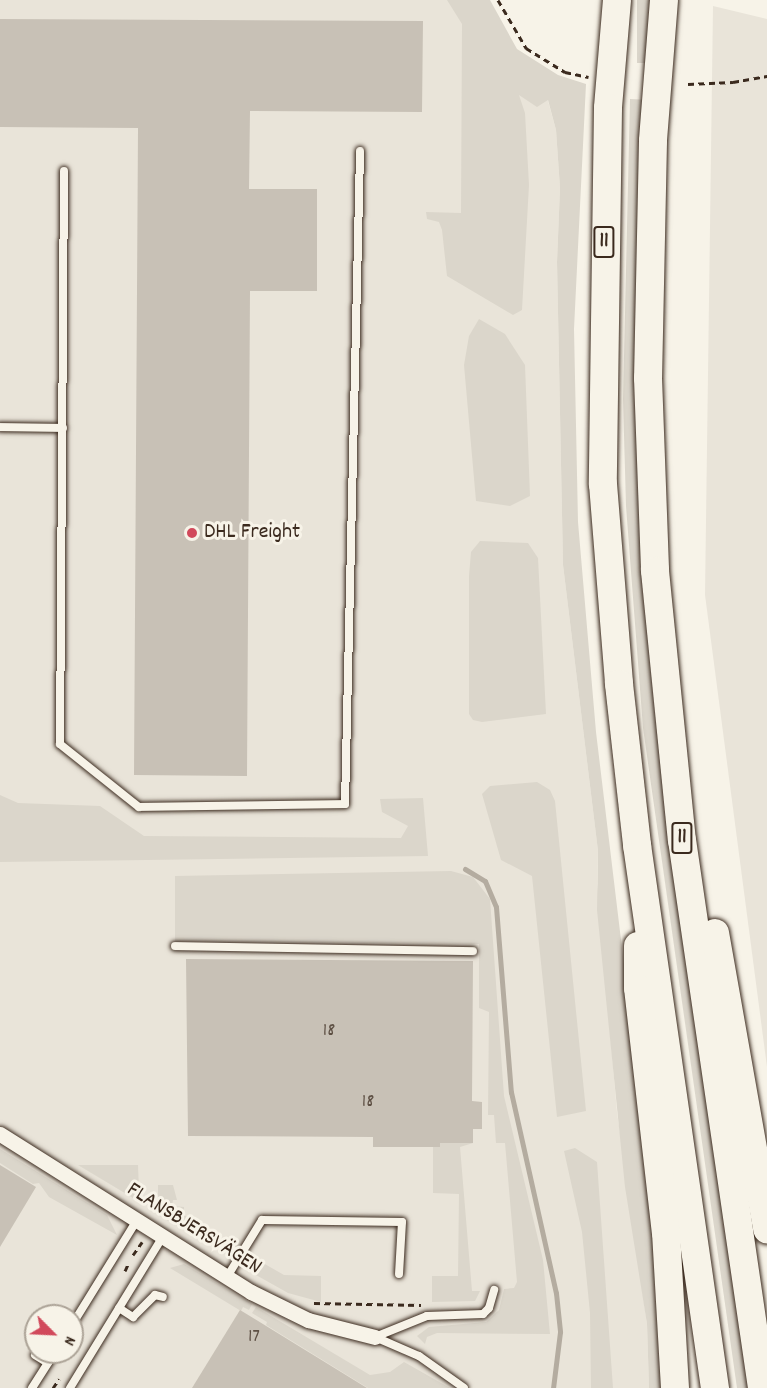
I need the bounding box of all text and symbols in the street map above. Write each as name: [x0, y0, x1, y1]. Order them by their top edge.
road number: 11: [592, 224, 616, 260]
place label: DHL Freight: [204, 520, 300, 546]
marker: DHL Freight: [185, 526, 199, 540]
road number: 11: [670, 820, 694, 856]
house number: 18: [323, 1019, 335, 1043]
house number: 18: [362, 1090, 374, 1114]
street label: FLANSBJERSVÄGEN: [122, 1177, 266, 1281]
north arrow: [24, 1304, 84, 1364]
house number: 17: [248, 1325, 260, 1349]
text: N: [57, 1332, 81, 1349]

